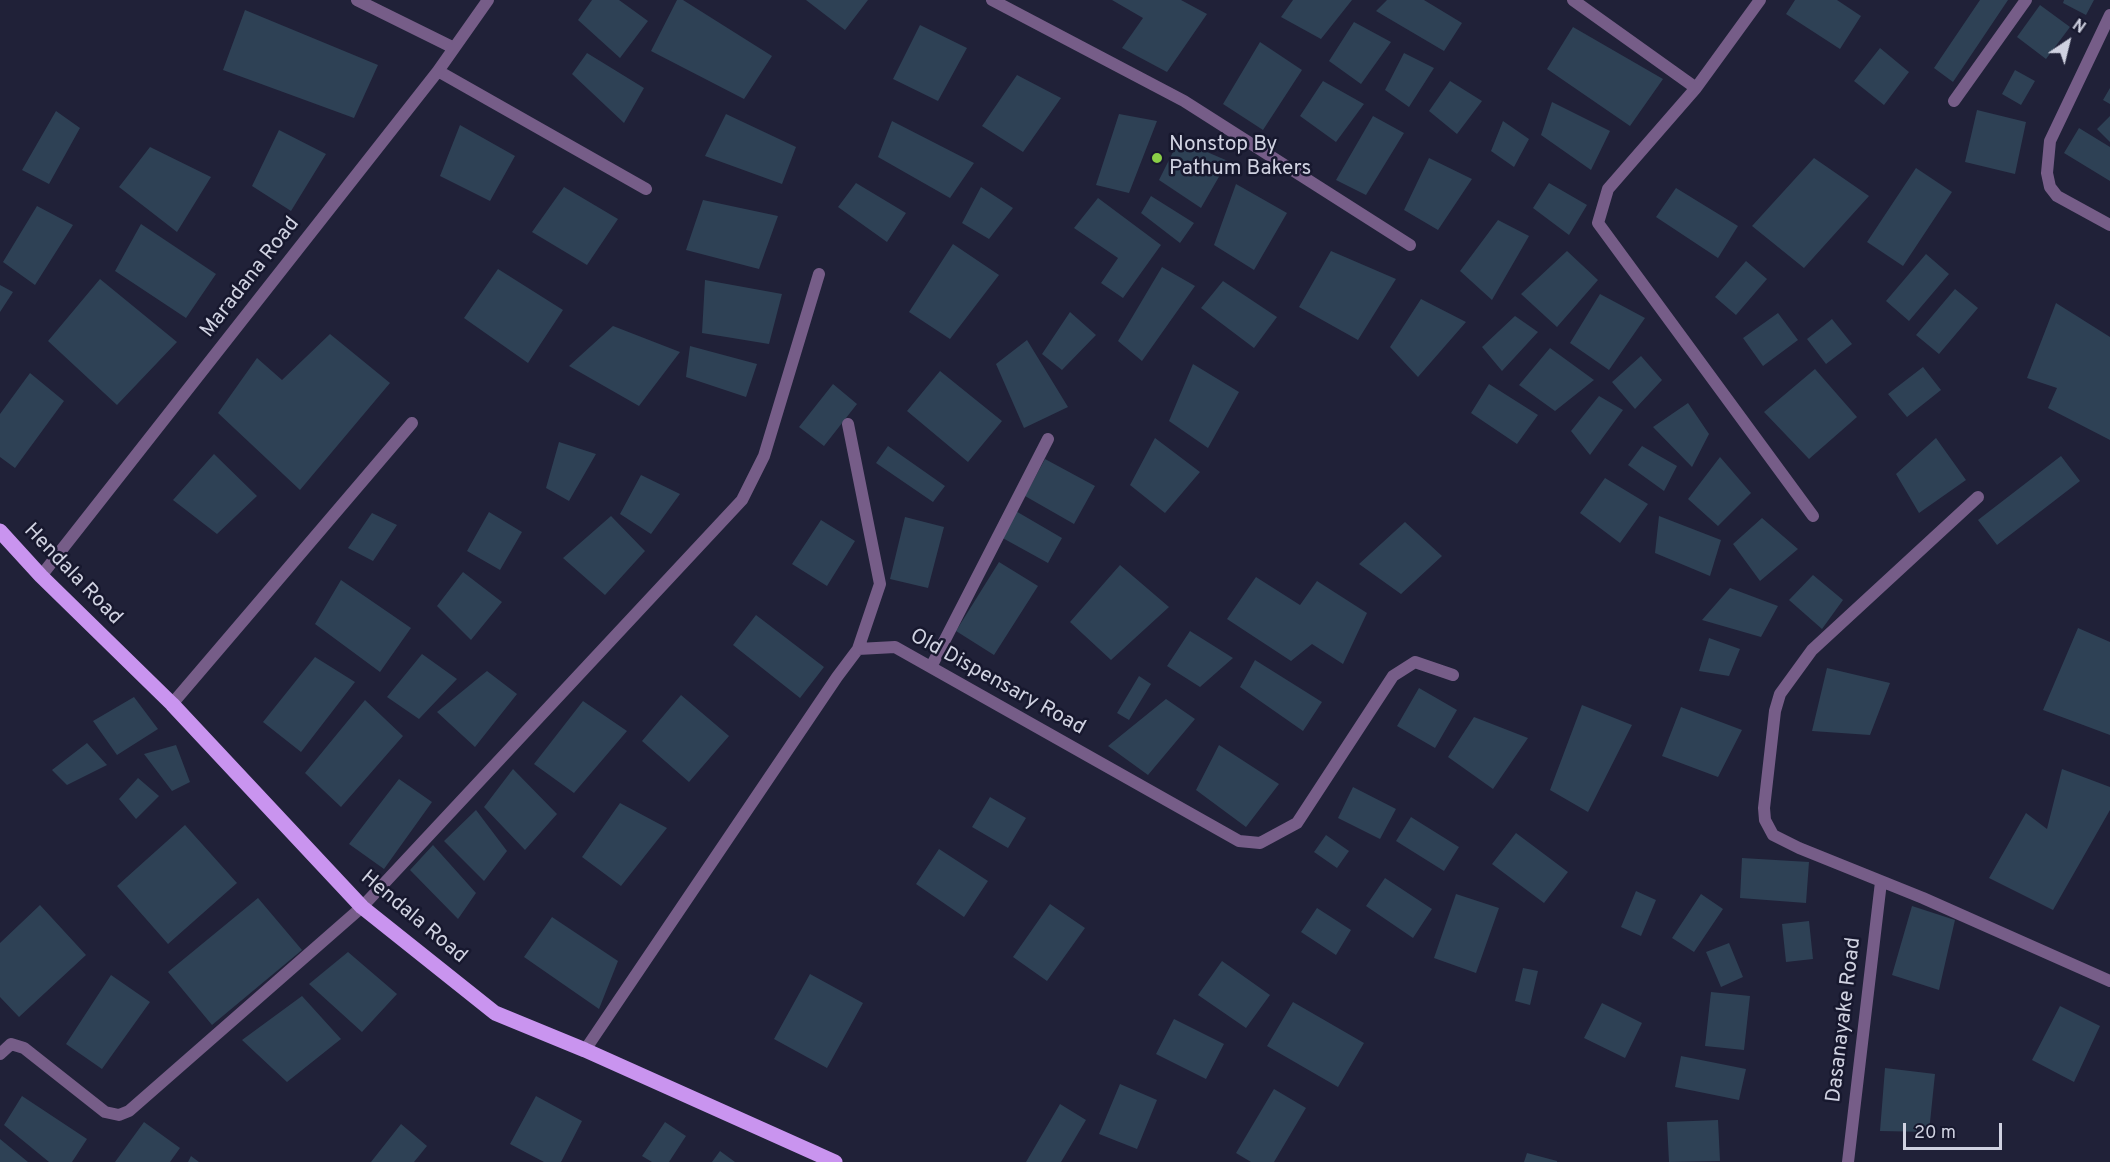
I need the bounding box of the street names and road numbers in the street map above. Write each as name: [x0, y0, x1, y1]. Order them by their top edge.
street label: Maradana Road: [196, 213, 306, 343]
street label: Hendala Road: [17, 519, 127, 631]
street label: Old Dispensary Road: [905, 624, 1089, 742]
street label: Hendala Road: [355, 866, 471, 970]
street label: Dasanayake Road: [1822, 936, 1868, 1104]

